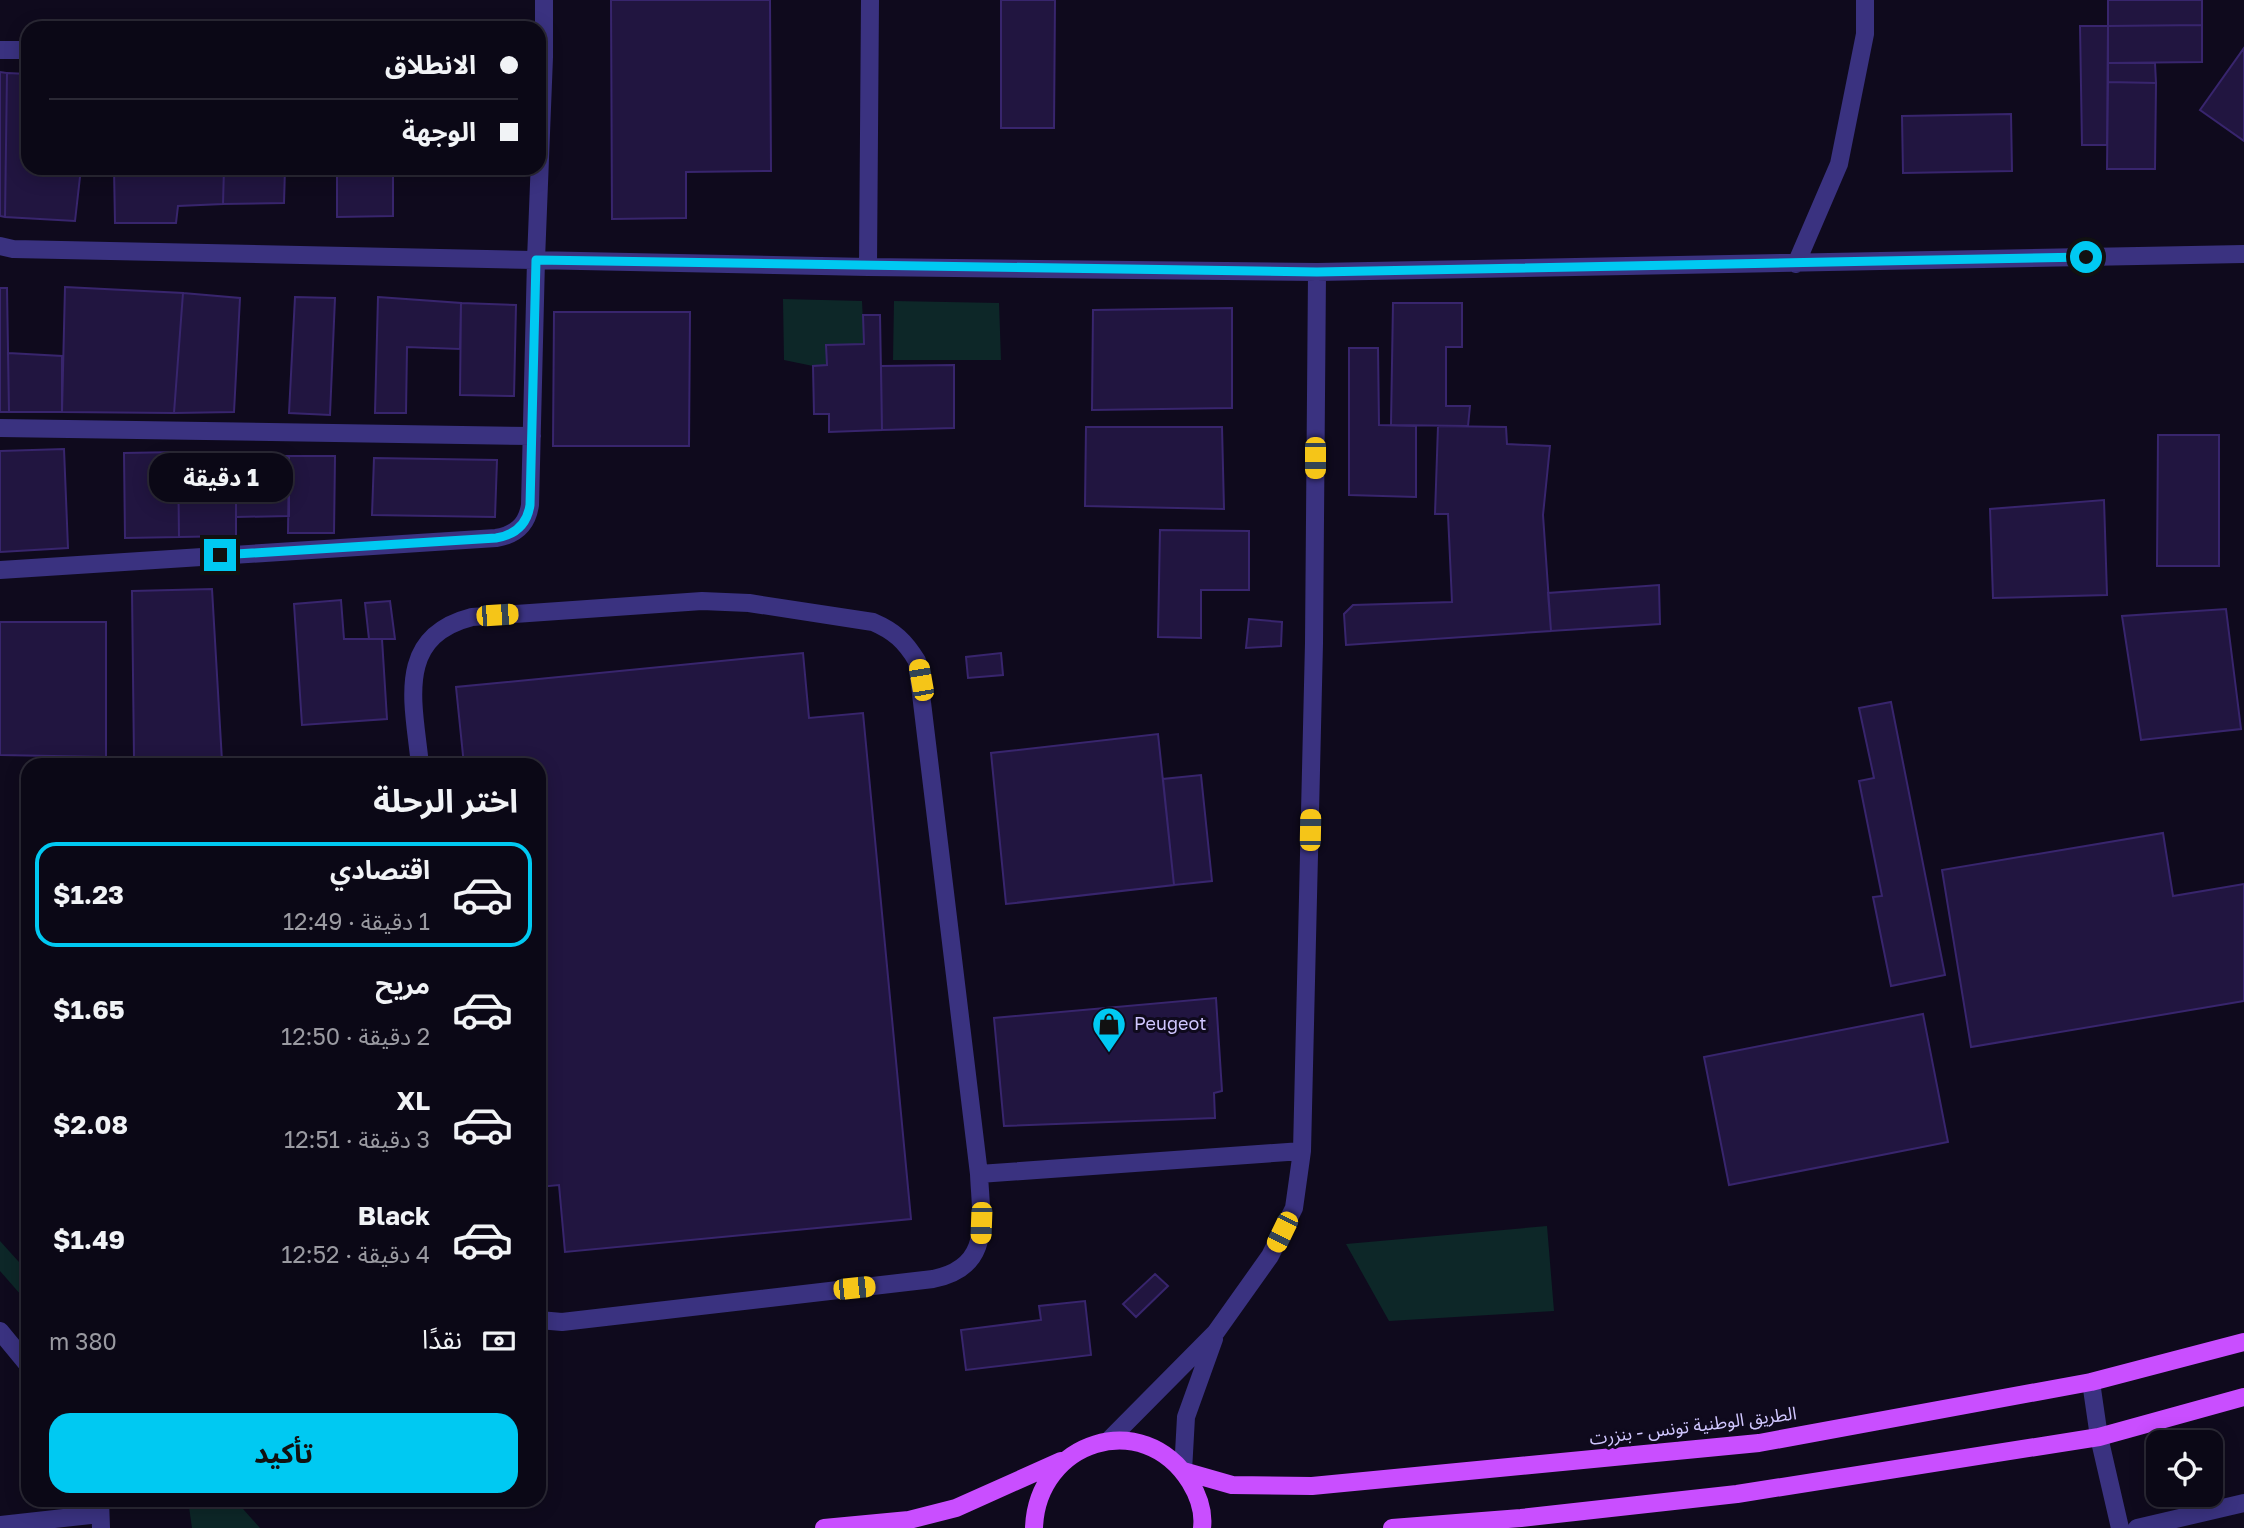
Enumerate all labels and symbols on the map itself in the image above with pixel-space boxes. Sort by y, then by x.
route start [2070,241,2102,273]
car [1305,437,1326,479]
callout: 1 دقيقة [148,454,292,503]
route end [204,539,236,571]
car [476,603,519,627]
car [908,657,935,703]
car [1300,809,1321,851]
shop icon: Peugeot [1090,1005,1128,1054]
place label: Peugeot [1134,1012,1206,1034]
car [970,1202,993,1244]
car [1264,1209,1301,1255]
car [833,1275,876,1301]
street label: الطريق الوطنية تونس - بنزرت [1588,1401,1798,1450]

